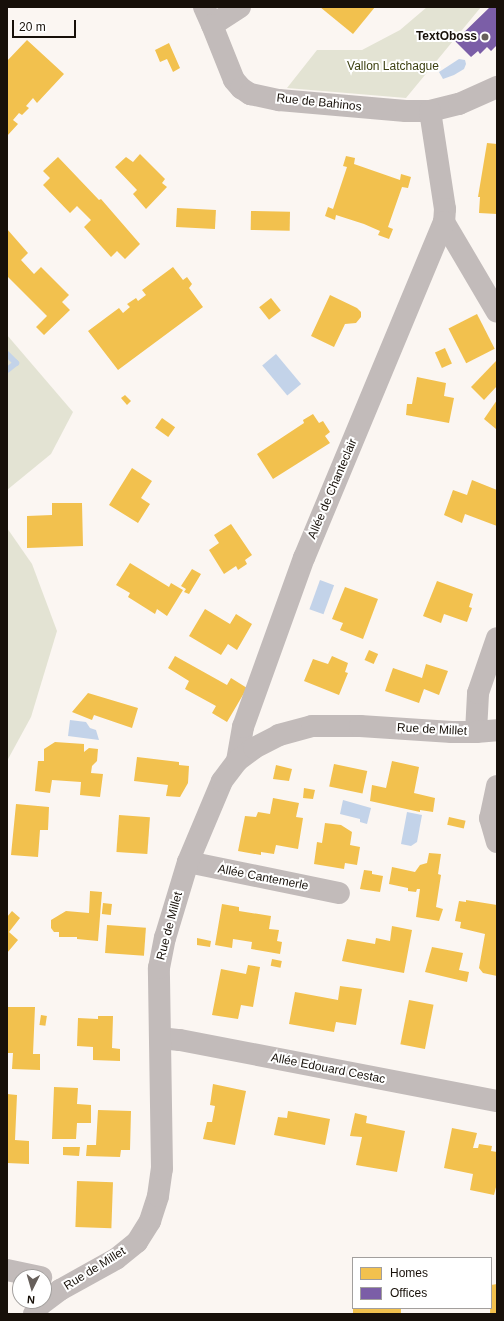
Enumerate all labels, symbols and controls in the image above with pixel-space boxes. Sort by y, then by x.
scale bar [14,12,78,38]
text: 20 m [19,20,46,34]
place label: TextOboss [416,30,477,44]
marker: TextOboss [480,32,490,42]
park label: Vallon Latchague [347,60,439,74]
street label: Rue de Bahinos [276,91,362,115]
street label: Allée de Chanteclair [305,437,361,541]
street label: Rue de Millet [397,721,467,739]
street label: Allée Cantemerle [216,862,310,894]
street label: Rue de Millet [154,890,186,962]
street label: Allée Edouard Cestac [270,1051,386,1087]
street label: Rue de Millet [61,1244,129,1294]
legend [352,1257,492,1309]
text: Homes [390,1266,428,1280]
north arrow [12,1269,52,1309]
text: Offices [390,1286,427,1300]
text: N [27,1294,36,1306]

